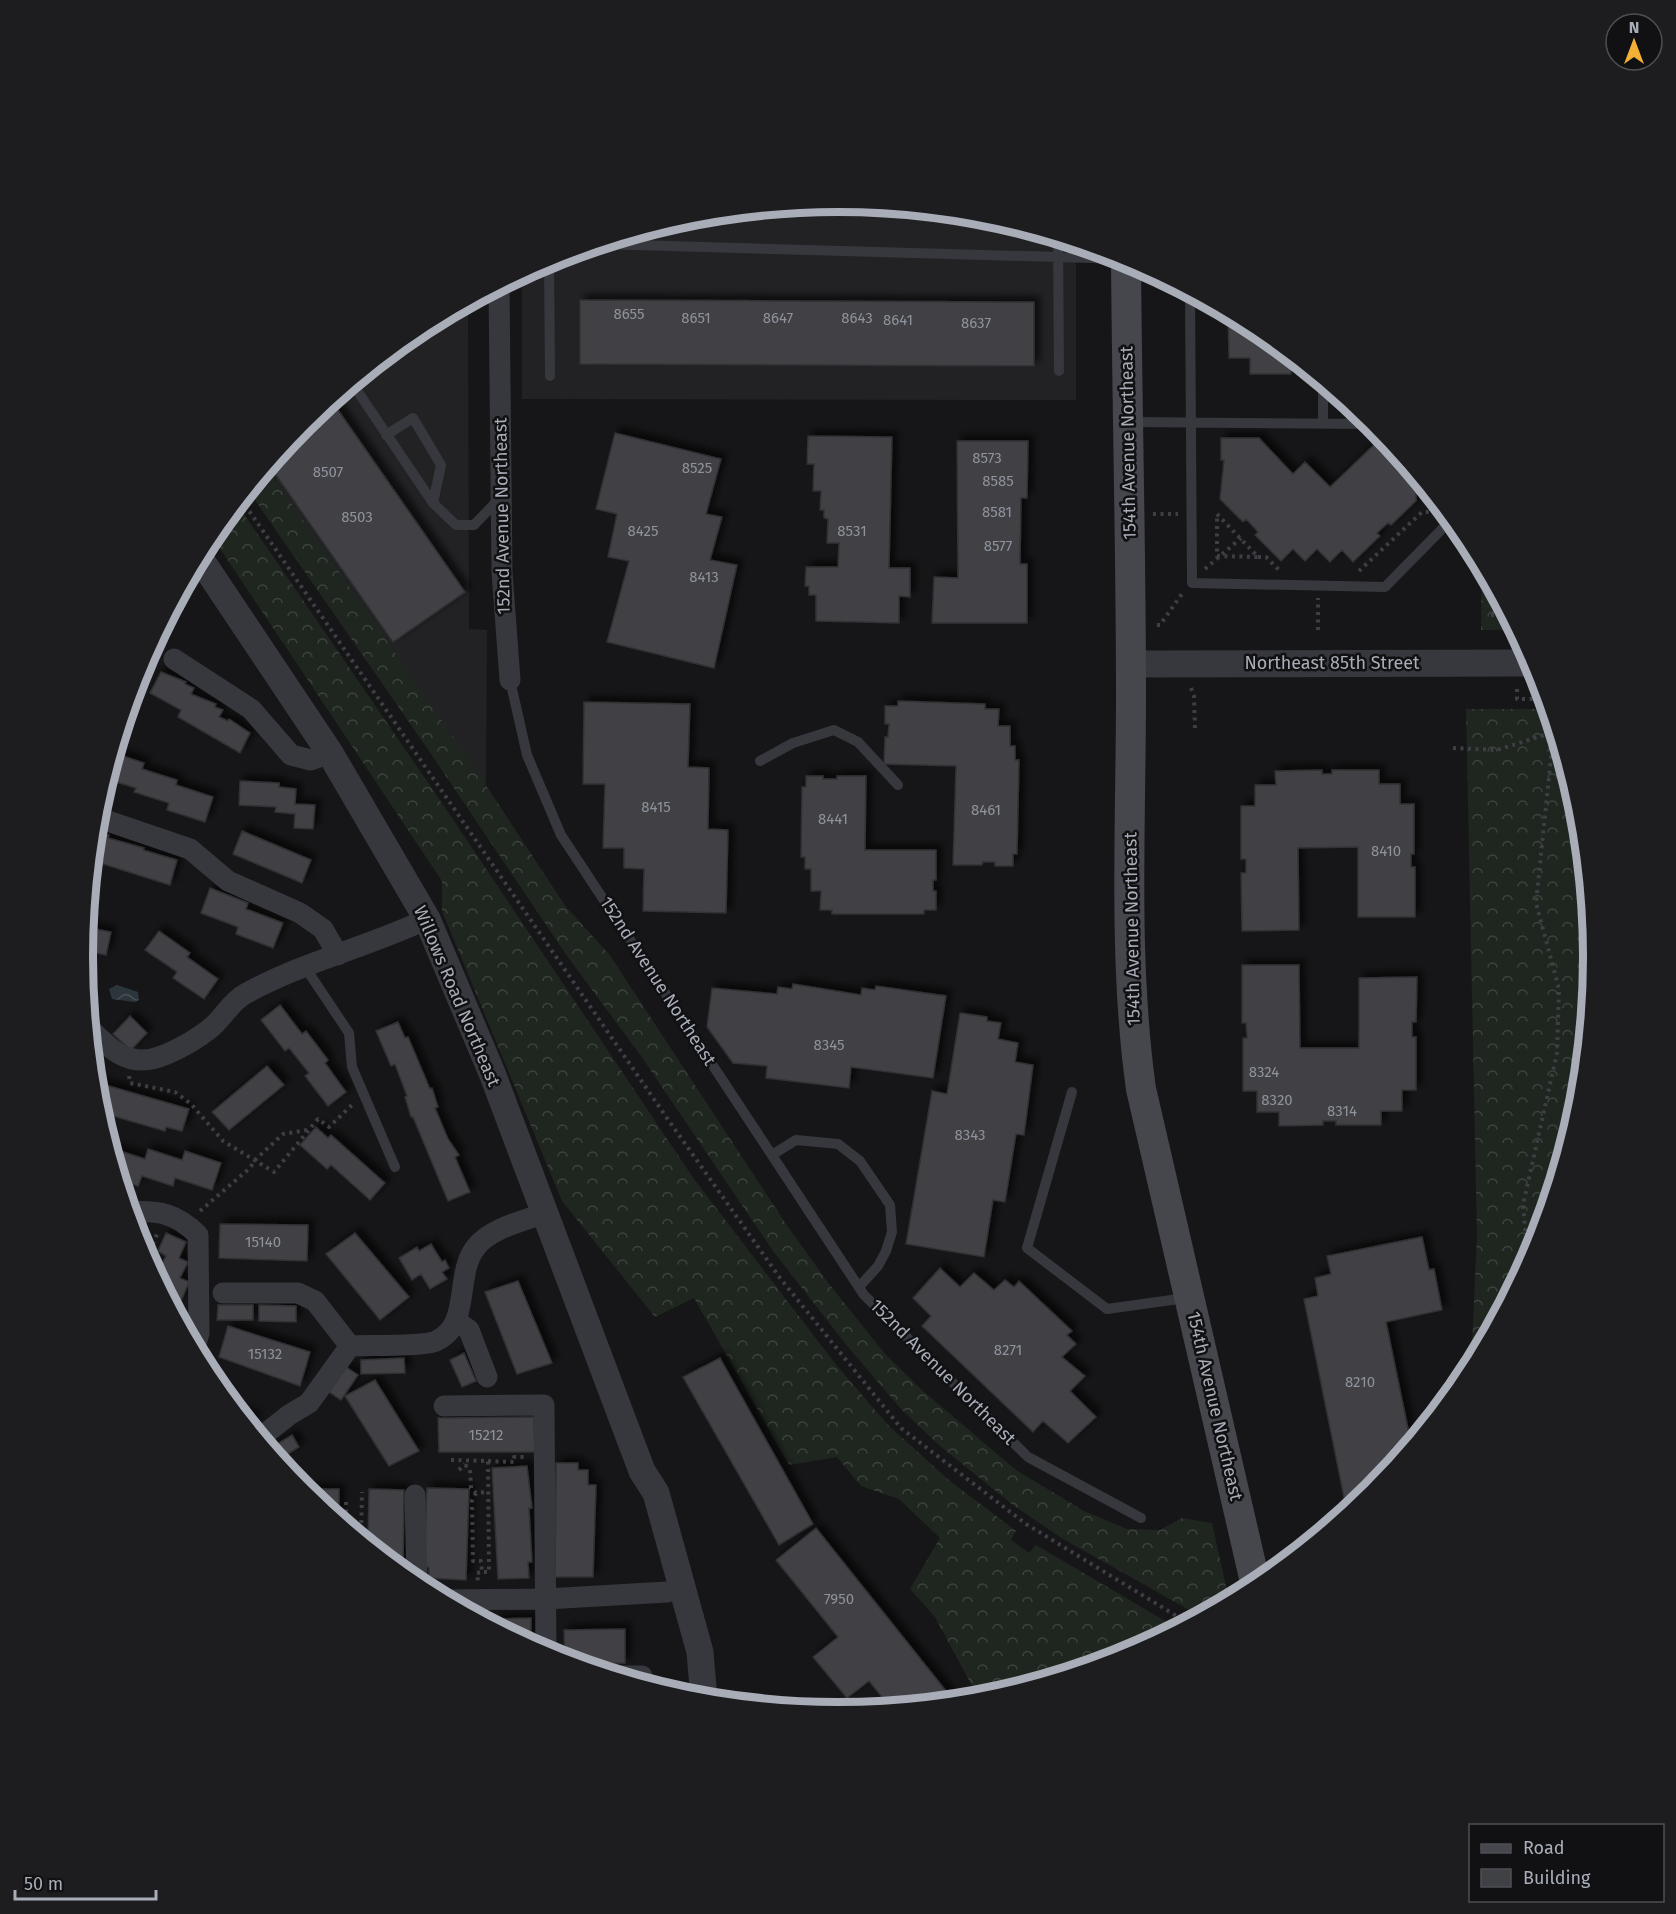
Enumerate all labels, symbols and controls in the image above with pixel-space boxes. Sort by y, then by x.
north arrow [1604,12,1664,72]
text: N [1629,18,1639,37]
house number: 8655 [613,305,645,323]
house number: 8651 [681,309,711,327]
house number: 8647 [763,309,794,327]
house number: 8643 [841,309,873,327]
house number: 8641 [883,311,913,329]
house number: 8637 [961,314,991,332]
street label: 154th Avenue Northeast [1115,345,1141,540]
street label: 152nd Avenue Northeast [489,417,515,615]
house number: 8573 [972,449,1002,467]
house number: 8525 [682,459,712,477]
house number: 8507 [313,463,344,481]
house number: 8585 [982,472,1014,490]
house number: 8581 [982,503,1012,521]
house number: 8503 [341,508,373,526]
house number: 8425 [628,522,658,540]
house number: 8531 [837,522,867,540]
house number: 8577 [984,537,1013,555]
house number: 8413 [689,568,719,586]
street label: Northeast 85th Street [1244,652,1420,674]
house number: 8415 [641,798,671,816]
house number: 8461 [971,801,1001,819]
house number: 8441 [818,810,848,828]
street label: 154th Avenue Northeast [1119,831,1145,1026]
house number: 8410 [1371,842,1401,860]
street label: 152nd Avenue Northeast [595,892,721,1070]
street label: Willows Road Northeast [409,902,505,1090]
house number: 8345 [813,1036,845,1054]
house number: 8324 [1249,1063,1279,1081]
house number: 8320 [1261,1091,1293,1109]
house number: 8314 [1327,1102,1357,1120]
house number: 8343 [955,1126,985,1144]
house number: 15140 [245,1233,281,1251]
street label: 152nd Avenue Northeast [866,1295,1021,1450]
street label: 154th Avenue Northeast [1182,1309,1248,1503]
house number: 8271 [994,1341,1022,1359]
house number: 15132 [248,1345,282,1363]
house number: 8210 [1345,1373,1375,1391]
house number: 15212 [469,1426,503,1444]
house number: 7950 [824,1590,854,1608]
legend [1469,1824,1664,1902]
text: Road [1523,1837,1565,1859]
scale bar [15,1863,156,1901]
text: Building [1523,1867,1591,1889]
text: 50 m [24,1873,63,1895]

